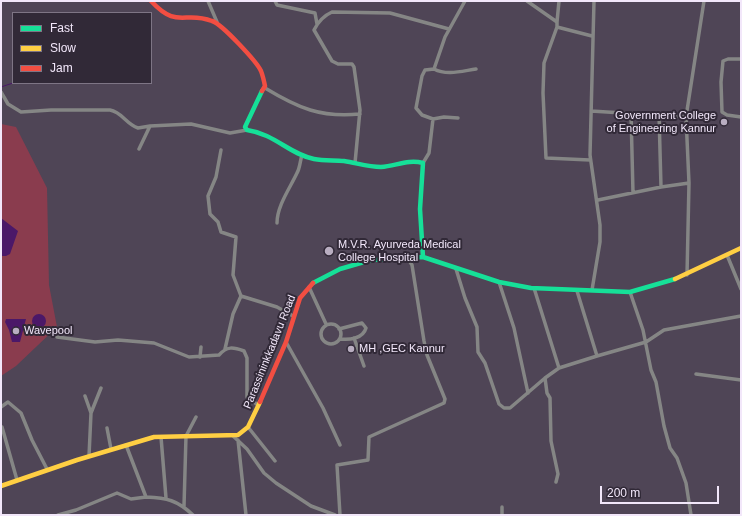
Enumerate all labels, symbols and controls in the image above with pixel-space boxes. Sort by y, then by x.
legend [12,12,152,84]
text: Fast [50,21,73,35]
text: Slow [50,41,76,55]
text: Jam [50,61,73,75]
place label: Government College of Engineering Kannur [607,109,716,135]
marker: Government College of Engineering Kannur [719,117,729,127]
place label: M.V.R. Ayurveda Medical College Hospital [338,238,461,264]
marker: M.V.R. Ayurveda Medical College Hospital [323,245,335,257]
street label: Parassininkkadavu Road [241,293,299,411]
place label: Wavepool [24,324,73,338]
marker: Wavepool [11,326,21,336]
place label: MH ,GEC Kannur [359,342,445,356]
marker: MH ,GEC Kannur [346,344,356,354]
scale bar [602,478,721,504]
text: 200 m [607,486,640,500]

